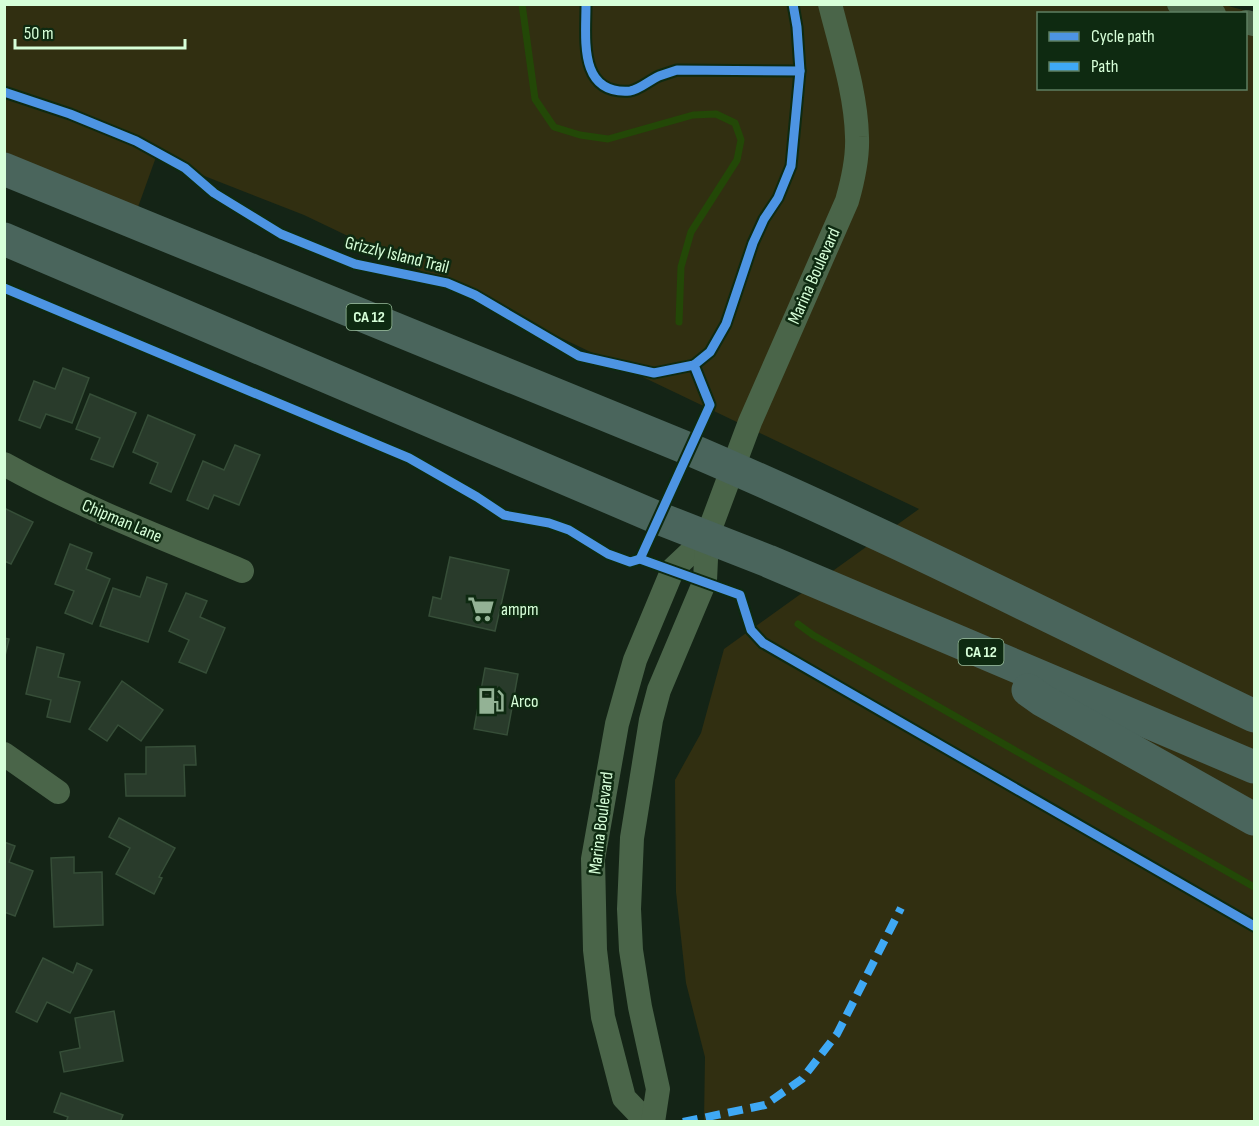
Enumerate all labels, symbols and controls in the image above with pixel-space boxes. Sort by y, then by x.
scale bar [15,12,184,50]
legend [1037,12,1247,90]
text: 50 m [24,23,54,44]
text: Cycle path [1091,26,1155,47]
text: Path [1091,56,1119,77]
street label: Marina Boulevard [783,225,845,327]
street label: Grizzly Island Trail [343,232,451,278]
road number: CA 12 [346,304,392,330]
street label: Chipman Lane [79,495,165,547]
supermarket icon: ampm [466,594,496,624]
place label: ampm [501,599,539,620]
road number: CA 12 [958,639,1004,665]
fuel station icon: Arco [476,686,506,716]
place label: Arco [510,691,539,712]
street label: Marina Boulevard [584,771,618,875]

